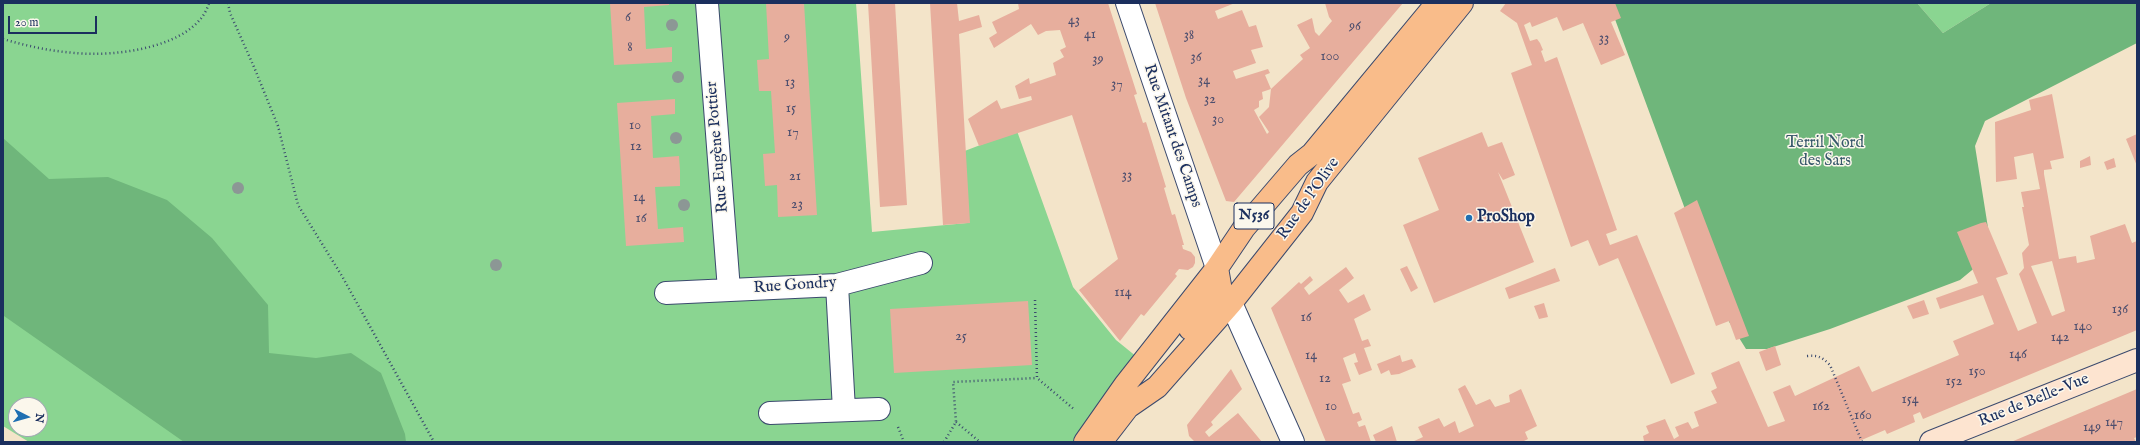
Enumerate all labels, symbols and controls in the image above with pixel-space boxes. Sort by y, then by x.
scale bar [10,8,99,34]
house number: 6 [625,10,631,26]
house number: 43 [1068,13,1080,29]
text: 20 m [15,15,38,30]
house number: 96 [1349,19,1361,35]
house number: 41 [1084,27,1096,43]
house number: 38 [1184,28,1194,44]
house number: 9 [784,30,790,46]
house number: 33 [1599,31,1609,47]
house number: 8 [627,40,633,56]
house number: 100 [1321,49,1339,65]
house number: 36 [1190,50,1202,66]
house number: 39 [1092,52,1104,68]
street label: Rue Mitant des Camps [1138,62,1206,210]
house number: 34 [1198,73,1210,89]
house number: 13 [785,75,795,91]
house number: 37 [1111,77,1123,93]
street label: Rue Eugène Pottier [703,80,733,214]
house number: 32 [1204,92,1216,108]
house number: 15 [786,101,796,117]
house number: 30 [1212,112,1224,128]
house number: 10 [629,118,641,134]
house number: 17 [787,125,799,141]
park label: Terril Nord des Sars [1786,134,1864,172]
house number: 12 [630,139,642,155]
street label: Rue de l'Olive [1274,154,1344,244]
house number: 33 [1122,168,1132,184]
house number: 21 [789,169,801,185]
house number: 14 [633,190,645,206]
house number: 23 [791,197,803,213]
road number: N536 [1234,203,1274,229]
place label: ProShop [1477,208,1535,228]
house number: 16 [635,211,647,227]
marker: ProShop [1464,213,1474,223]
street label: Rue Gondry [753,274,837,298]
house number: 114 [1114,285,1132,301]
house number: 136 [2112,302,2128,318]
house number: 16 [1300,310,1312,326]
house number: 140 [2074,319,2092,335]
house number: 25 [955,329,967,345]
house number: 142 [2051,330,2069,346]
house number: 146 [2009,347,2027,363]
house number: 14 [1305,348,1317,364]
house number: 150 [1968,364,1986,380]
street label: Rue de Belle-Vue [1976,370,2092,432]
house number: 12 [1319,371,1331,387]
house number: 152 [1946,374,1962,390]
house number: 154 [1901,392,1919,408]
north arrow [8,397,48,437]
house number: 10 [1325,399,1337,415]
house number: 162 [1812,399,1830,415]
house number: 160 [1854,408,1872,424]
text: N [31,413,46,424]
house number: 147 [2105,415,2123,431]
house number: 149 [2083,420,2101,436]

